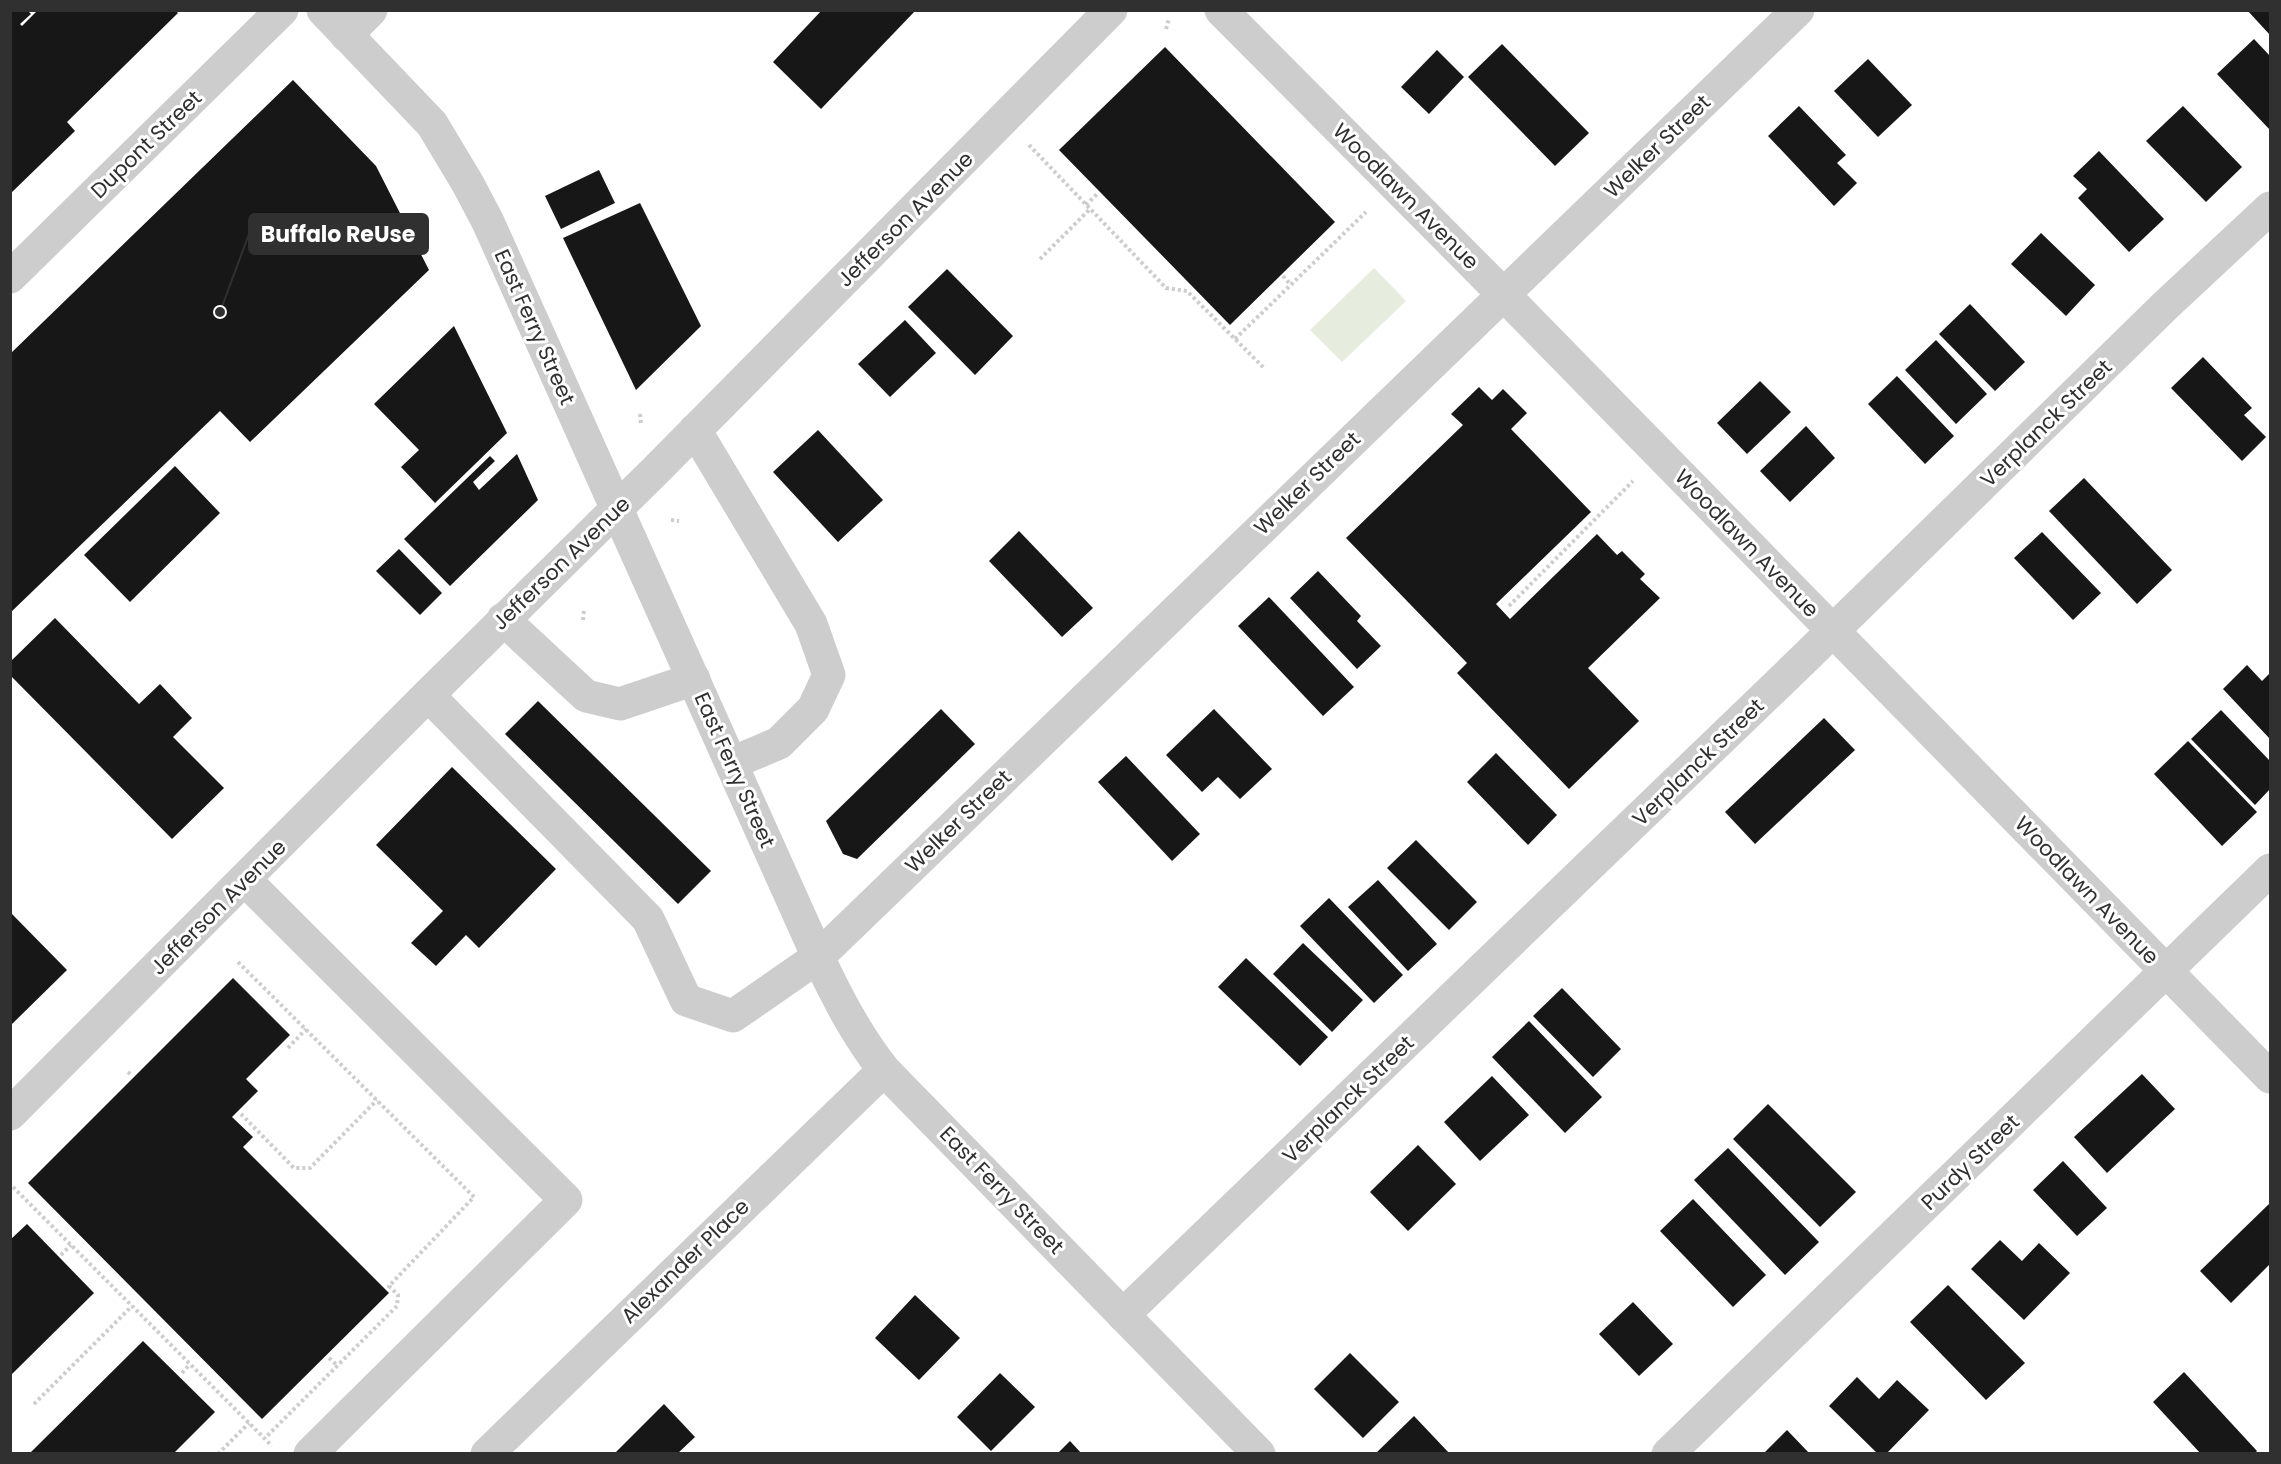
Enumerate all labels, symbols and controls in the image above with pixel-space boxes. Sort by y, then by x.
street label: Dupont Street [84,84,208,204]
street label: Welker Street [1597,88,1717,204]
street label: Woodlawn Avenue [1326,116,1486,276]
street label: Jefferson Avenue [831,145,979,293]
callout: Buffalo ReUse [249,214,428,254]
text: Buffalo ReUse [261,219,415,250]
street label: East Ferry Street [488,245,582,409]
street label: Verplanck Street [1974,353,2118,493]
street label: Welker Street [1247,425,1367,541]
street label: Woodlawn Avenue [1668,462,1826,624]
street label: Jefferson Avenue [486,490,636,636]
street label: East Ferry Street [688,688,782,852]
street label: Verplanck Street [1626,692,1770,832]
street label: Welker Street [898,763,1018,879]
street label: Woodlawn Avenue [2008,809,2166,971]
street label: Jefferson Avenue [144,833,292,981]
street label: Verplanck Street [1276,1029,1420,1169]
street label: Purdy Street [1914,1108,2026,1216]
street label: East Ferry Street [933,1120,1071,1260]
street label: Alexander Place [615,1192,755,1330]

